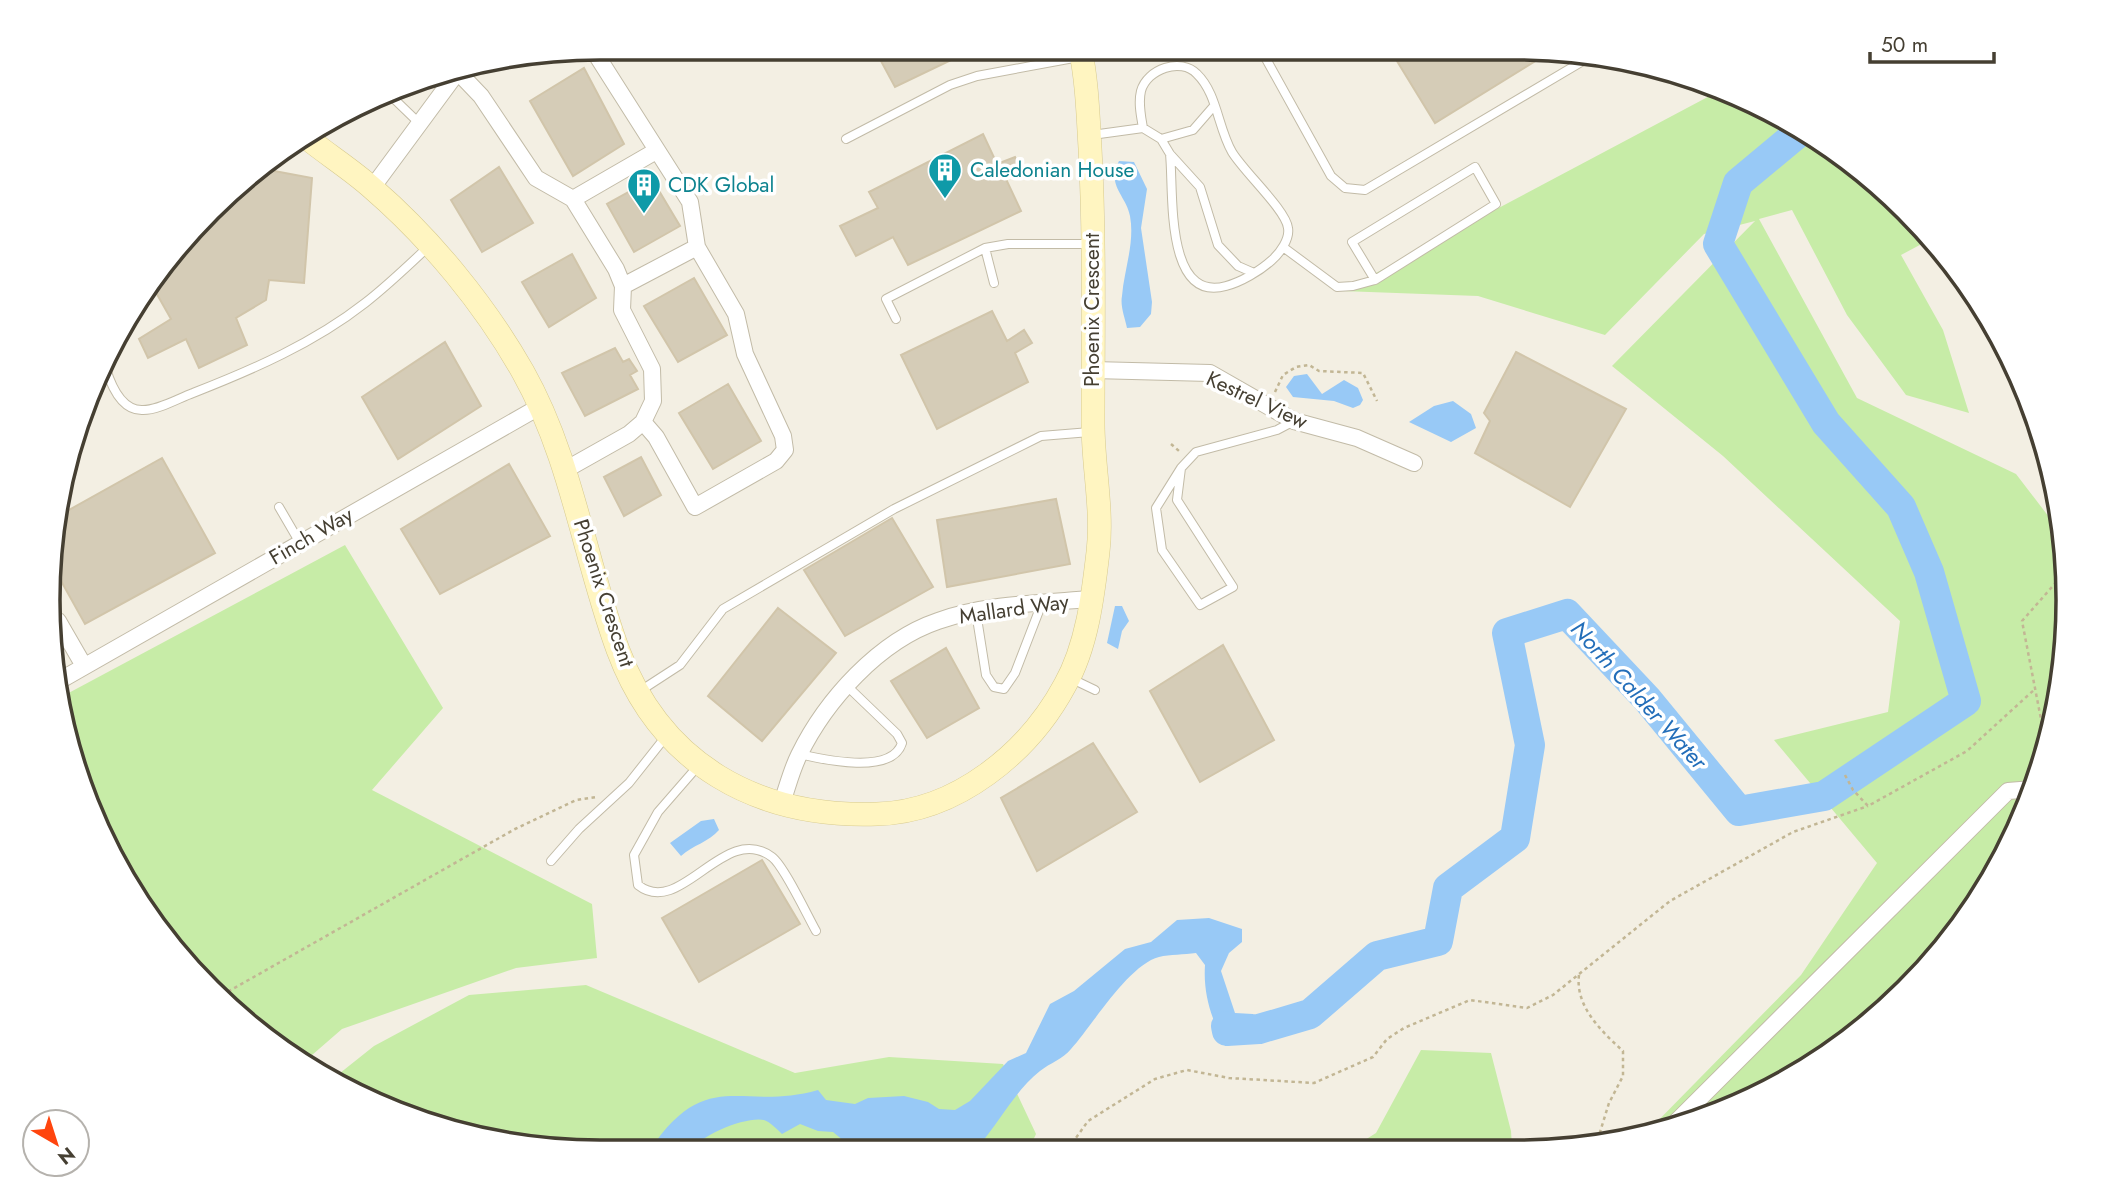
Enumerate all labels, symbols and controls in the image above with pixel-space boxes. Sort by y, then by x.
scale bar [1870,21,1994,65]
text: 50 m [1881,30,1928,60]
building icon: Caledonian House [926,151,964,200]
place label: Caledonian House [970,155,1134,185]
building icon: CDK Global [625,166,663,215]
place label: CDK Global [668,170,774,200]
street label: Phoenix Crescent [1077,233,1107,387]
street label: Kestrel View [1201,363,1313,437]
street label: Finch Way [264,500,359,572]
street label: Phoenix Crescent [566,515,642,671]
street label: Mallard Way [957,586,1071,632]
water label: North Calder Water [1563,613,1716,778]
north arrow [21,1108,91,1178]
text: N [52,1141,81,1171]

